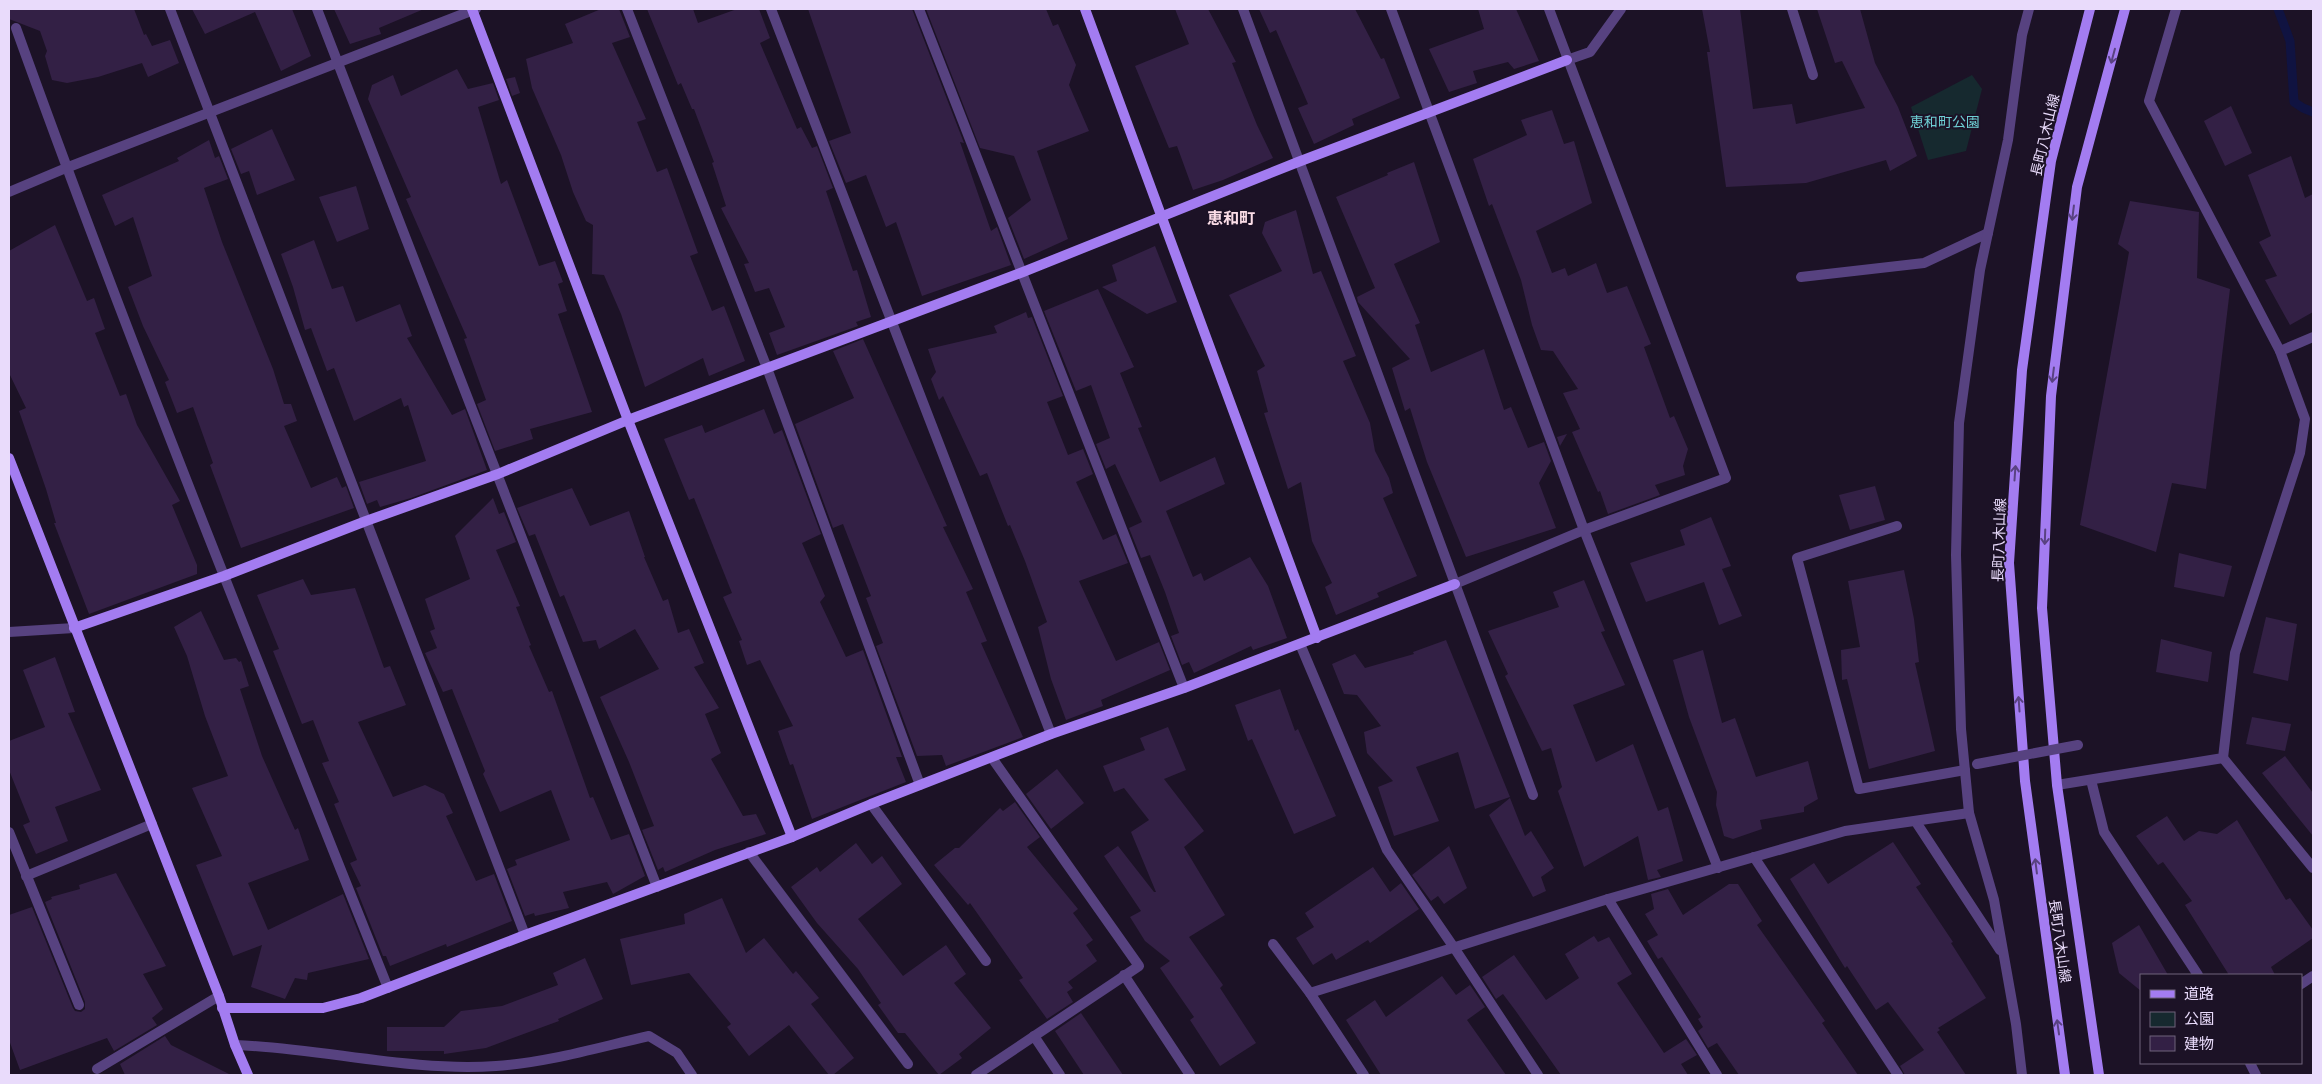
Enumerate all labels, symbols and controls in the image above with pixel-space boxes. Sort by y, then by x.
one-way arrow [2107,47,2117,63]
street label: 長町八木山線 [2027,92,2063,178]
park label: 恵和町公園 [1910,113,1980,131]
one-way arrow [2068,205,2078,221]
district label: 恵和町 [1207,207,1255,229]
one-way arrow [2048,366,2058,382]
one-way arrow [2010,465,2020,481]
street label: 長町八木山線 [1989,498,2009,582]
one-way arrow [2040,528,2049,544]
one-way arrow [2015,697,2024,713]
one-way arrow [2031,858,2041,874]
street label: 長町八木山線 [2045,898,2075,984]
legend [2140,974,2302,1064]
text: 道路 [2184,983,2214,1004]
text: 公園 [2184,1008,2214,1029]
one-way arrow [2053,1019,2063,1035]
text: 建物 [2184,1033,2214,1054]

